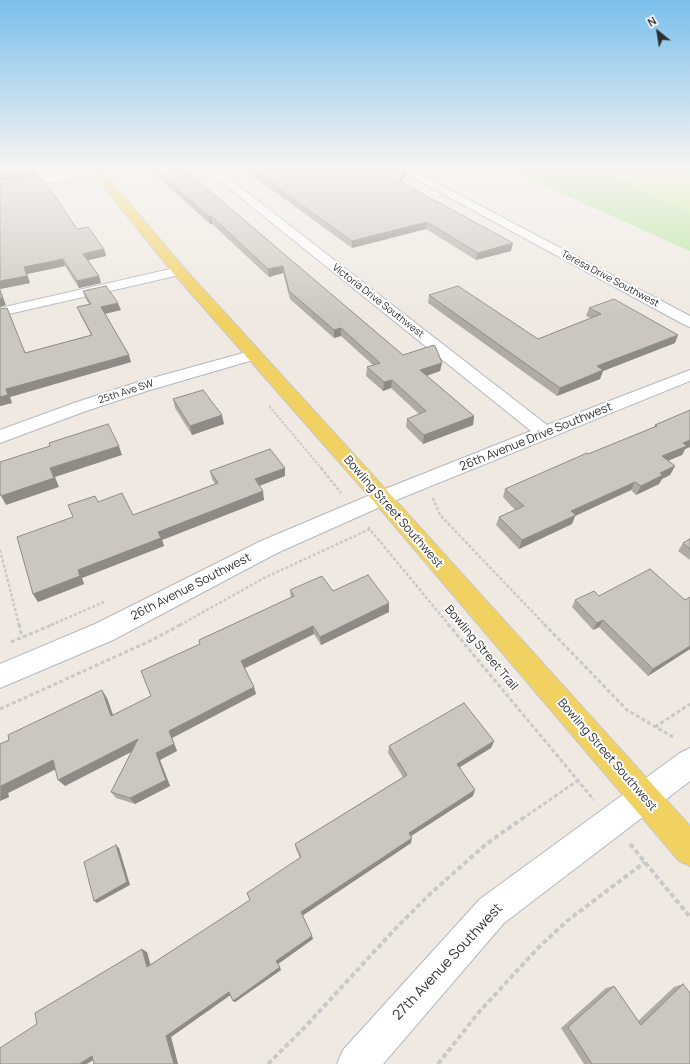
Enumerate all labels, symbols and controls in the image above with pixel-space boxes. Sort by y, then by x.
north arrow [638,12,678,52]
text: N [645,13,659,30]
street label: Teresa Drive Southwest [559,248,661,310]
street label: Victoria Drive Southwest [330,262,426,340]
street label: 25th Ave SW [97,377,155,407]
street label: 26th Avenue Drive Southwest [458,400,614,474]
street label: Bowling Street Southwest [340,453,446,571]
street label: 26th Avenue Southwest [129,550,253,624]
street label: Bowling Street Trail [441,603,521,693]
street label: Bowling Street Southwest [554,696,660,814]
street label: 27th Avenue Southwest [390,900,506,1024]

